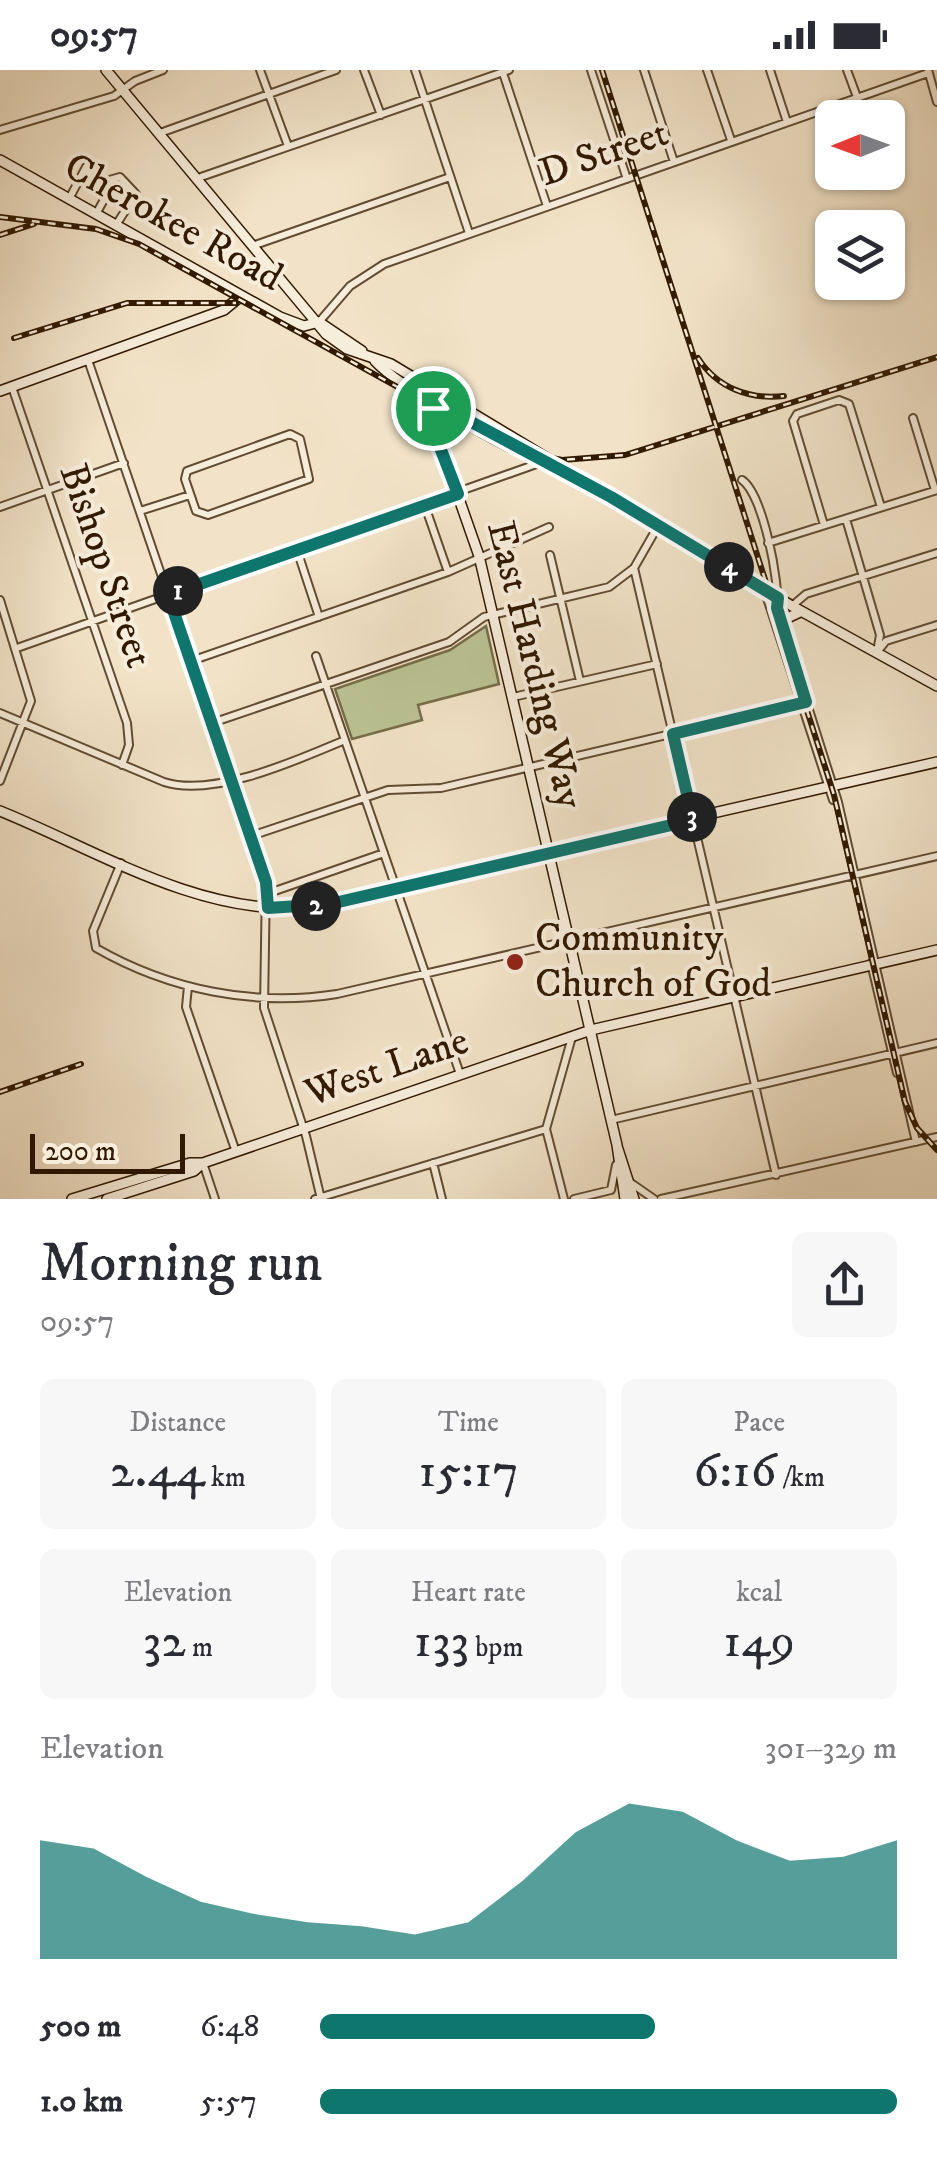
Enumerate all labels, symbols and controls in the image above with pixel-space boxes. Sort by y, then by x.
text: 09:57 [50,11,138,59]
north arrow [815,100,905,190]
map controls [815,100,905,300]
street label: D Street [533,109,675,199]
street label: Cherokee Road [55,142,291,304]
button: layers [815,210,905,300]
pin [391,366,476,451]
icon: arrive [406,381,461,436]
street label: Bishop Street [47,457,163,675]
street label: East Harding Way [474,516,594,815]
pin: 4 [704,542,754,592]
text: 4 [721,549,737,584]
pin: 1 [153,566,203,616]
text: 1 [173,573,183,608]
pin: 3 [667,792,717,842]
text: 3 [687,799,697,834]
pin: 2 [291,881,341,931]
text: 2 [309,888,323,923]
place label: Community Church of God [535,914,771,1010]
marker: Community Church of God [504,951,526,973]
street label: West Lane [298,1017,475,1120]
scale bar [30,1129,185,1174]
text: 200 m [45,1134,116,1169]
text: Morning run [40,1230,322,1299]
button: share [792,1232,897,1337]
text: 09:57 [40,1302,114,1342]
text: Distance [130,1405,226,1440]
text: Time [438,1405,499,1440]
text: Pace [733,1405,785,1440]
text: 2.44 [110,1440,205,1503]
text: 15:17 [418,1440,519,1503]
text: 6:16 [693,1440,777,1503]
text: km [205,1460,246,1495]
text: /km [777,1460,825,1495]
text: Elevation [124,1575,232,1610]
text: Heart rate [411,1575,526,1610]
text: kcal [736,1575,782,1610]
text: 32 [143,1610,186,1673]
text: 133 [414,1610,469,1673]
text: 149 [723,1610,795,1673]
text: m [186,1630,213,1665]
text: bpm [469,1630,523,1665]
text: Elevation [40,1729,164,1769]
text: 301–329 m [765,1729,897,1769]
text: 500 m [40,2007,121,2047]
text: 6:48 [200,2007,259,2047]
text: 1.0 km [40,2082,123,2122]
text: 5:57 [200,2082,257,2122]

